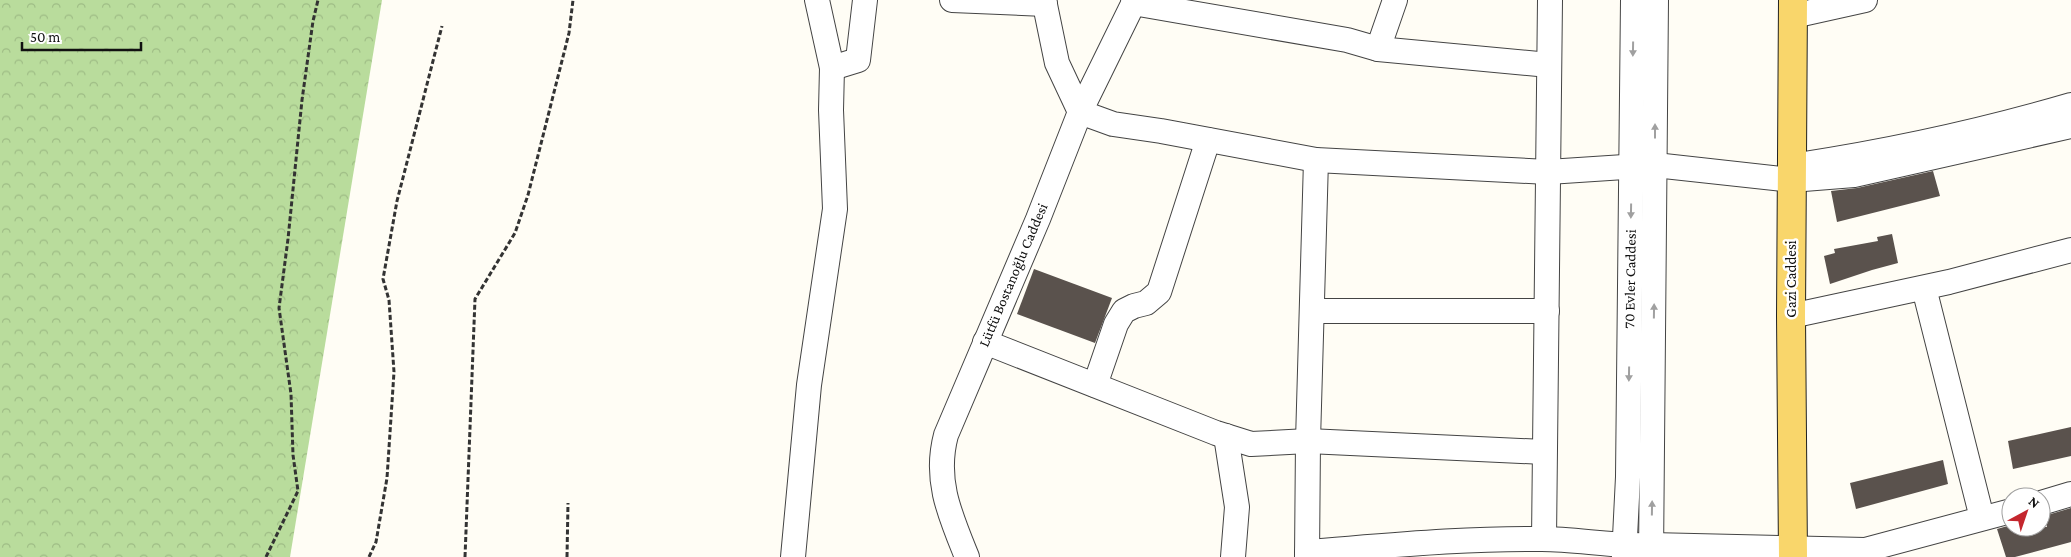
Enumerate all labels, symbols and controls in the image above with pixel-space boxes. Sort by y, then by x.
scale bar [22,20,141,52]
text: 50 m [30,29,60,45]
one-way arrow [1629,41,1637,57]
one-way arrow [1651,123,1659,139]
street label: Lütfü Bostanoğlu Caddesi [976,201,1051,350]
one-way arrow [1627,203,1635,219]
street label: 70 Evler Caddesi [1621,229,1639,329]
street label: Gazi Caddesi [1783,240,1799,318]
one-way arrow [1650,303,1658,319]
one-way arrow [1625,366,1633,382]
north arrow [2001,487,2051,537]
text: N [2026,493,2044,512]
one-way arrow [1648,500,1656,516]

